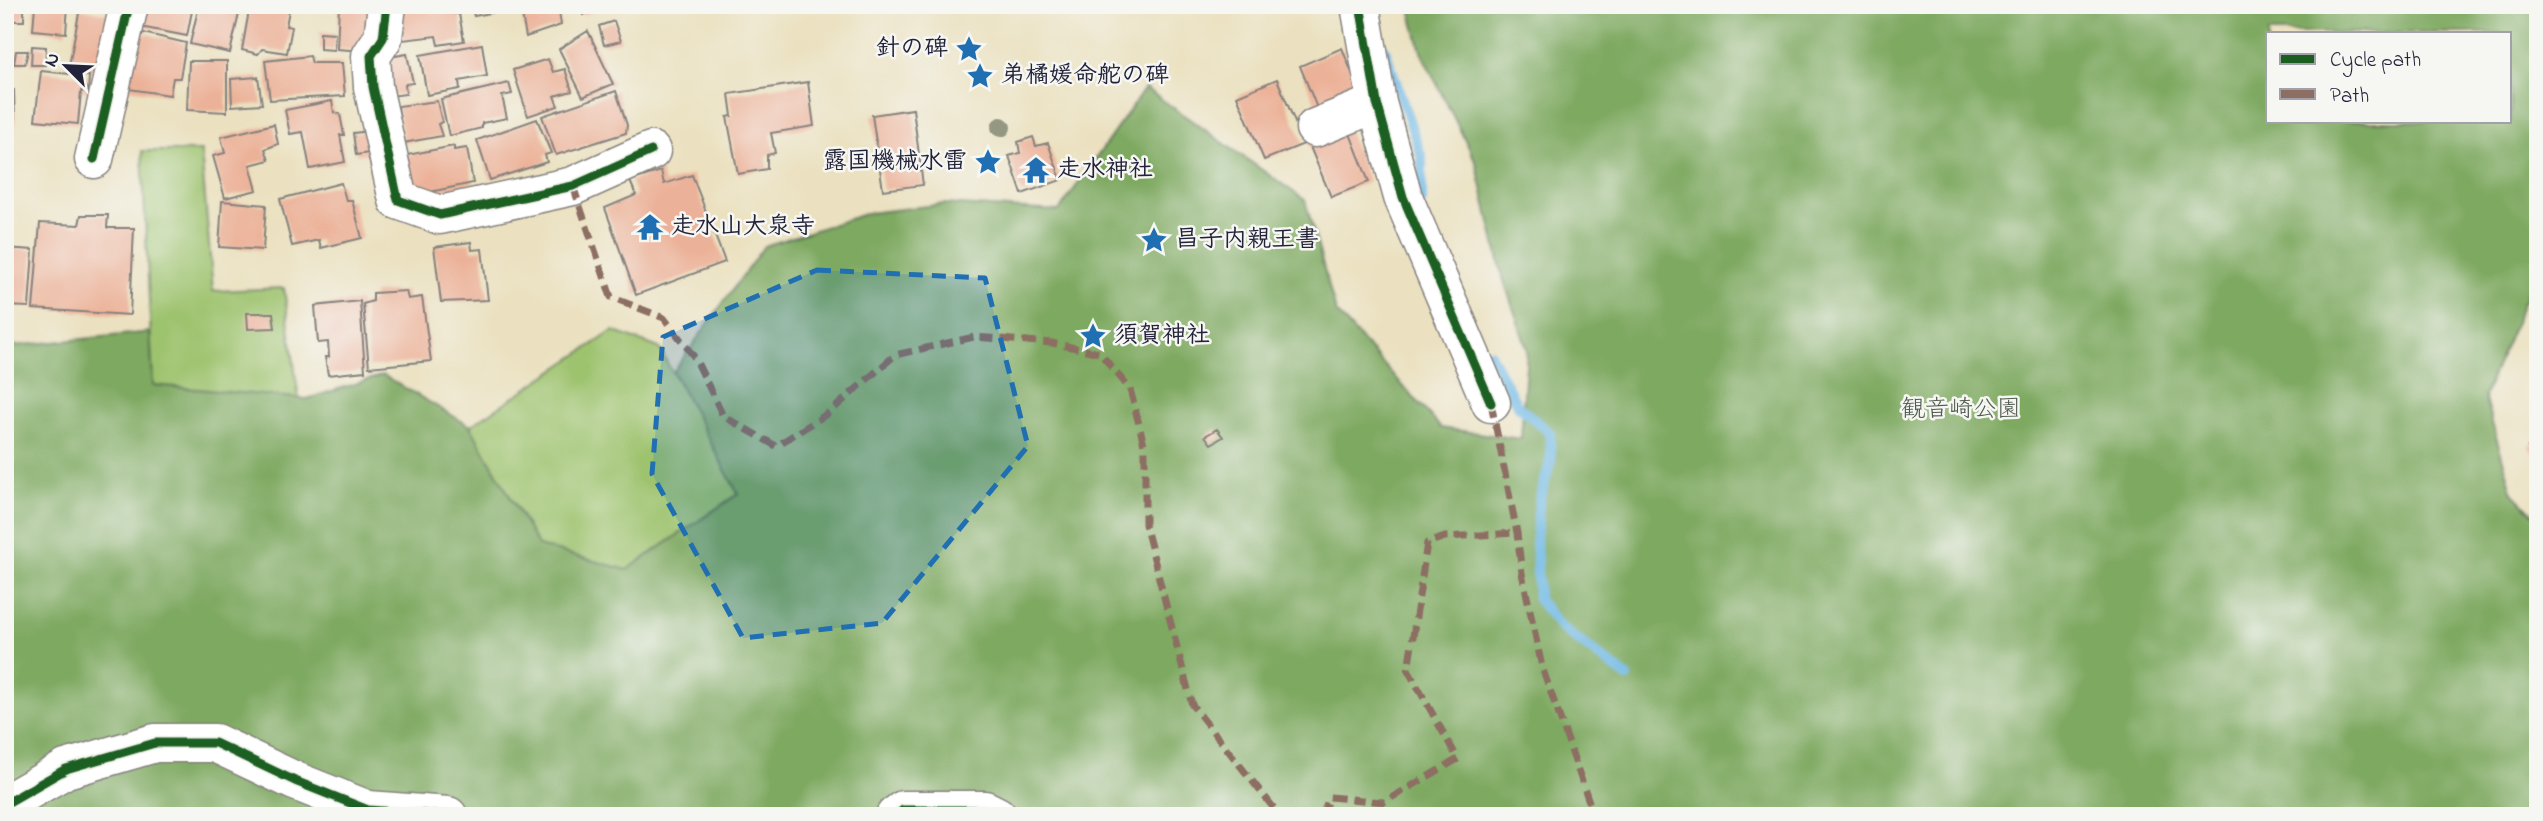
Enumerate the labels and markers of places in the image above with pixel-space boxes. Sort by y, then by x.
place label: 針の碑 [876,32,948,67]
place icon: 針の碑 [954,34,984,64]
place label: 弟橘媛命舵の碑 [1001,59,1169,94]
place icon: 弟橘媛命舵の碑 [965,61,995,91]
place label: 露国機械水雷 [823,145,967,180]
place icon: 露国機械水雷 [973,147,1003,177]
place label: 走水神社 [1057,153,1153,188]
temple icon: 走水神社 [1021,155,1051,185]
place label: 走水山大泉寺 [671,210,815,245]
temple icon: 走水山大泉寺 [635,212,665,242]
place label: 昌子内親王書 [1175,223,1319,258]
place icon: 昌子内親王書 [1139,225,1169,255]
place label: 須賀神社 [1114,319,1210,354]
place icon: 須賀神社 [1078,321,1108,351]

